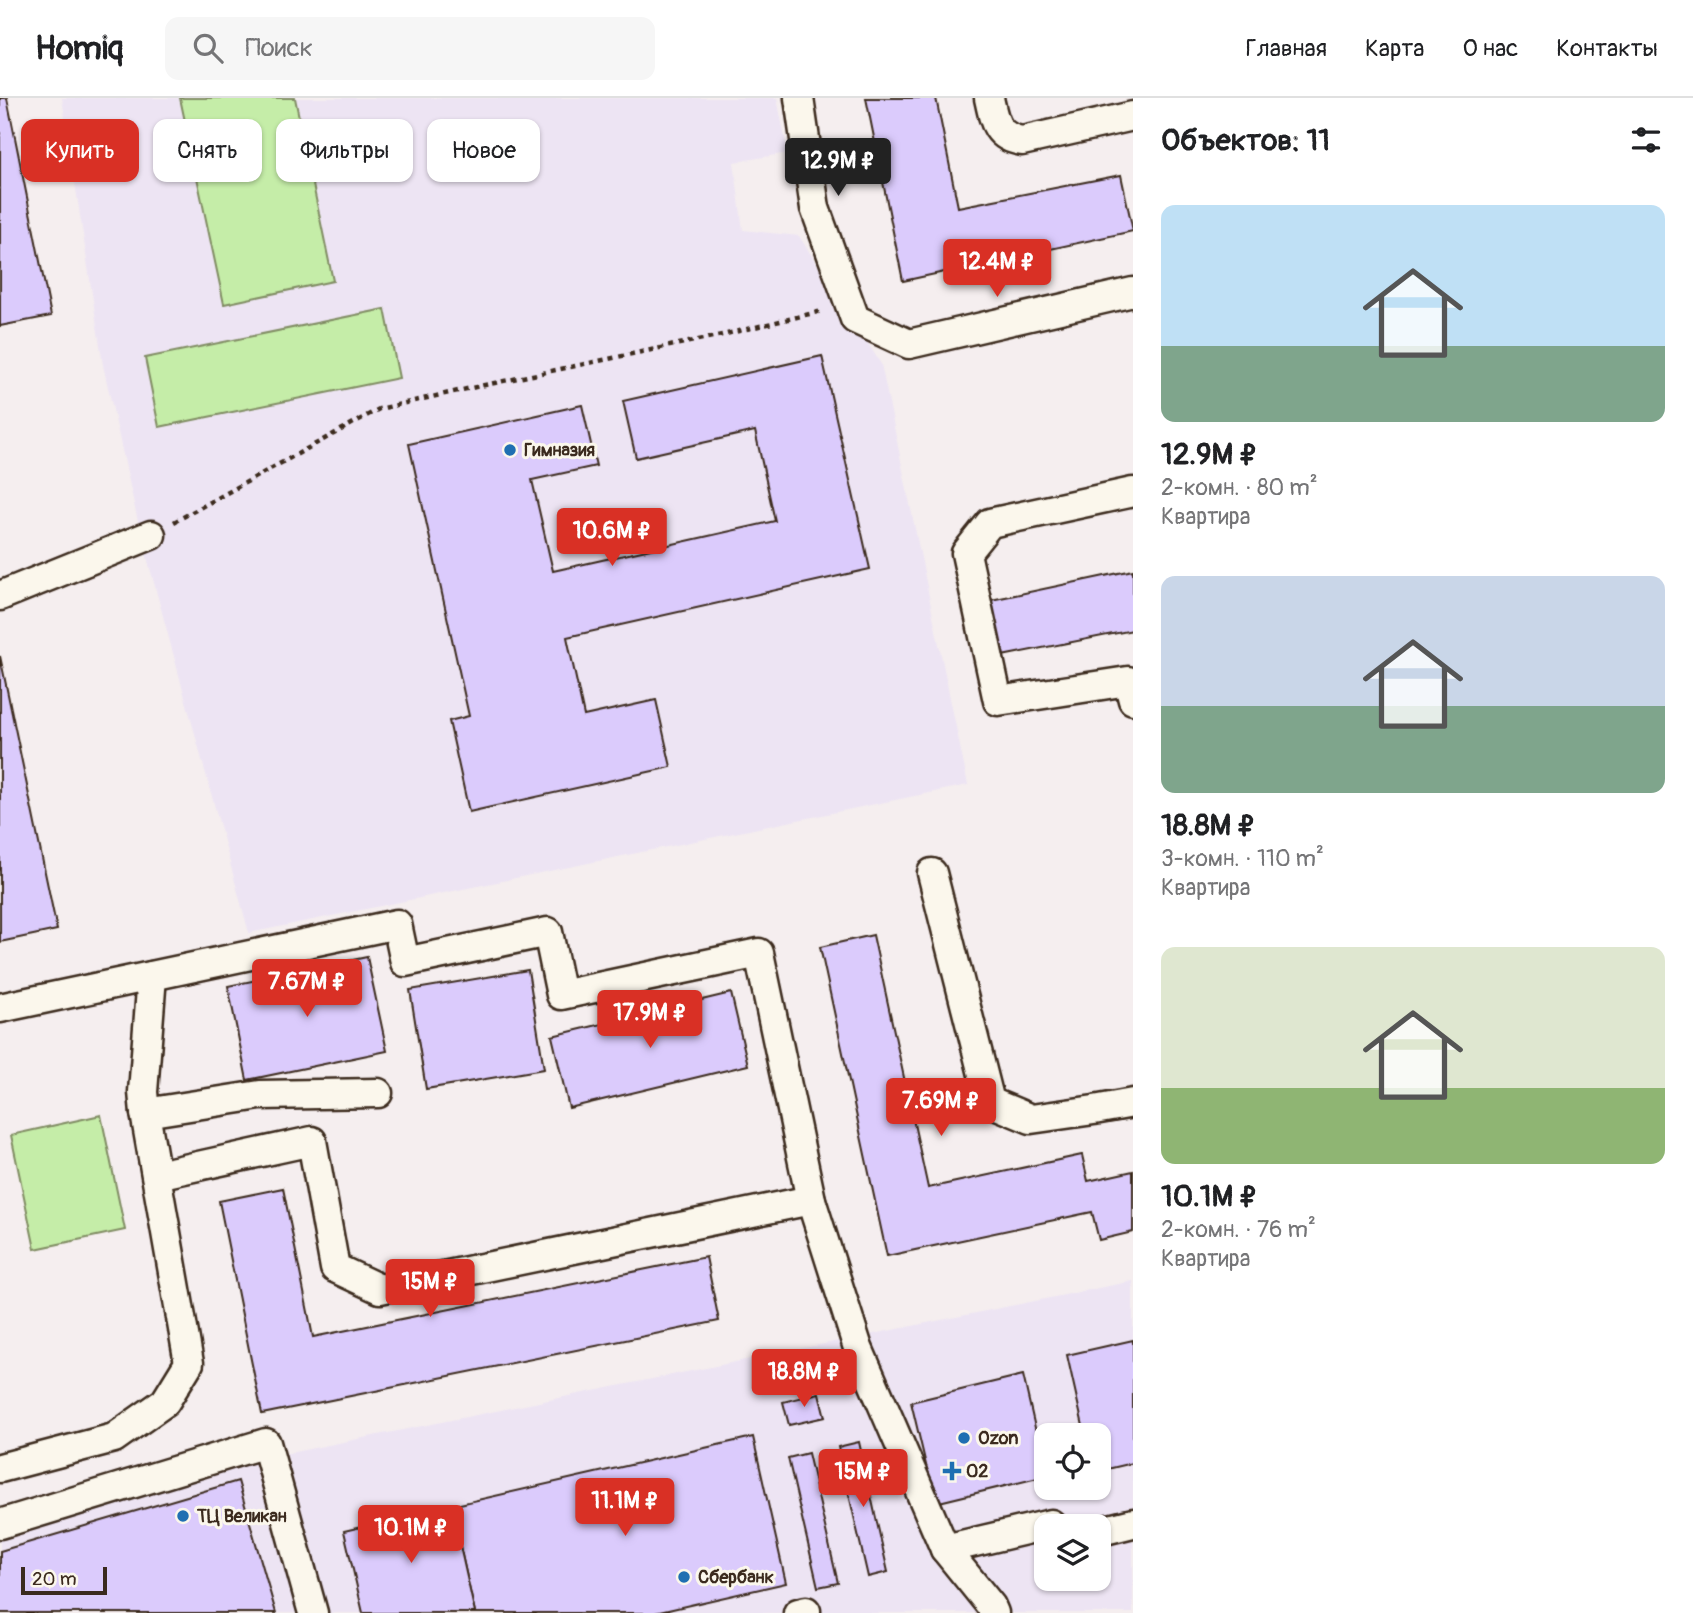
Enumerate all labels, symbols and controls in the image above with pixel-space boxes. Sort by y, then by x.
search box [165,17,655,80]
text: Homiq [35,28,123,69]
icon: search [189,29,227,67]
text: Поиск [245,32,313,64]
text: Главная [1246,34,1327,63]
text: Карта [1365,34,1425,63]
text: О нас [1463,34,1518,63]
text: Контакты [1556,34,1658,63]
chip: Купить [21,119,139,182]
chip: Снять [153,119,262,182]
chip: Фильтры [276,119,413,182]
chip: Новое [427,119,540,182]
icon: filters [1627,121,1665,159]
text: Объектов: 11 [1161,122,1330,159]
pin: 12.9M ₽ [773,139,903,198]
text: 12.9M ₽ [801,146,875,175]
pin: 12.4M ₽ [932,240,1062,299]
text: 12.4M ₽ [959,247,1035,276]
icon: home [1350,250,1476,376]
text: 12.9M ₽ [1161,436,1258,473]
place label: Гимназия [524,439,595,462]
marker: Гимназия [502,442,518,458]
text: 2-комн. · 80 m² [1161,473,1318,502]
text: Квартира [1161,502,1250,531]
pin: 10.6M ₽ [547,508,677,568]
text: 10.6M ₽ [573,516,651,545]
icon: home [1350,621,1476,747]
text: 18.8M ₽ [1161,807,1256,844]
text: 3-комн. · 110 m² [1161,844,1324,873]
text: Квартира [1161,873,1250,902]
pin: 7.67M ₽ [242,960,372,1019]
text: 7.67M ₽ [268,967,346,996]
pin: 17.9M ₽ [585,990,715,1050]
icon: home [1350,992,1476,1118]
text: 17.9M ₽ [613,998,687,1027]
pin: 7.69M ₽ [876,1079,1006,1138]
text: 7.69M ₽ [902,1086,980,1115]
text: 10.1M ₽ [1161,1178,1258,1215]
text: 2-комн. · 76 m² [1161,1215,1316,1244]
text: Квартира [1161,1244,1250,1273]
pin: 15M ₽ [381,1260,479,1319]
text: 15M ₽ [402,1267,458,1296]
pin: 18.8M ₽ [739,1350,869,1409]
text: 18.8M ₽ [768,1357,840,1386]
map controls [1034,1423,1111,1591]
button: locate [1034,1423,1111,1500]
place label: Ozon [978,1427,1018,1450]
marker: Ozon [956,1430,972,1446]
pin: 15M ₽ [814,1450,912,1509]
text: 15M ₽ [835,1457,891,1486]
place label: 02 [966,1460,988,1483]
marker: 02 [944,1463,960,1479]
pin: 11.1M ₽ [560,1478,690,1538]
text: 11.1M ₽ [591,1486,659,1515]
place label: ТЦ Великан [196,1505,287,1528]
pin: 10.1M ₽ [346,1506,476,1565]
marker: ТЦ Великан [175,1508,191,1524]
text: 10.1M ₽ [374,1513,448,1542]
button: layers [1034,1514,1111,1591]
scale bar [21,1564,107,1596]
place label: Сбербанк [698,1566,774,1589]
text: 20 m [32,1567,77,1591]
marker: Сбербанк [676,1569,692,1585]

